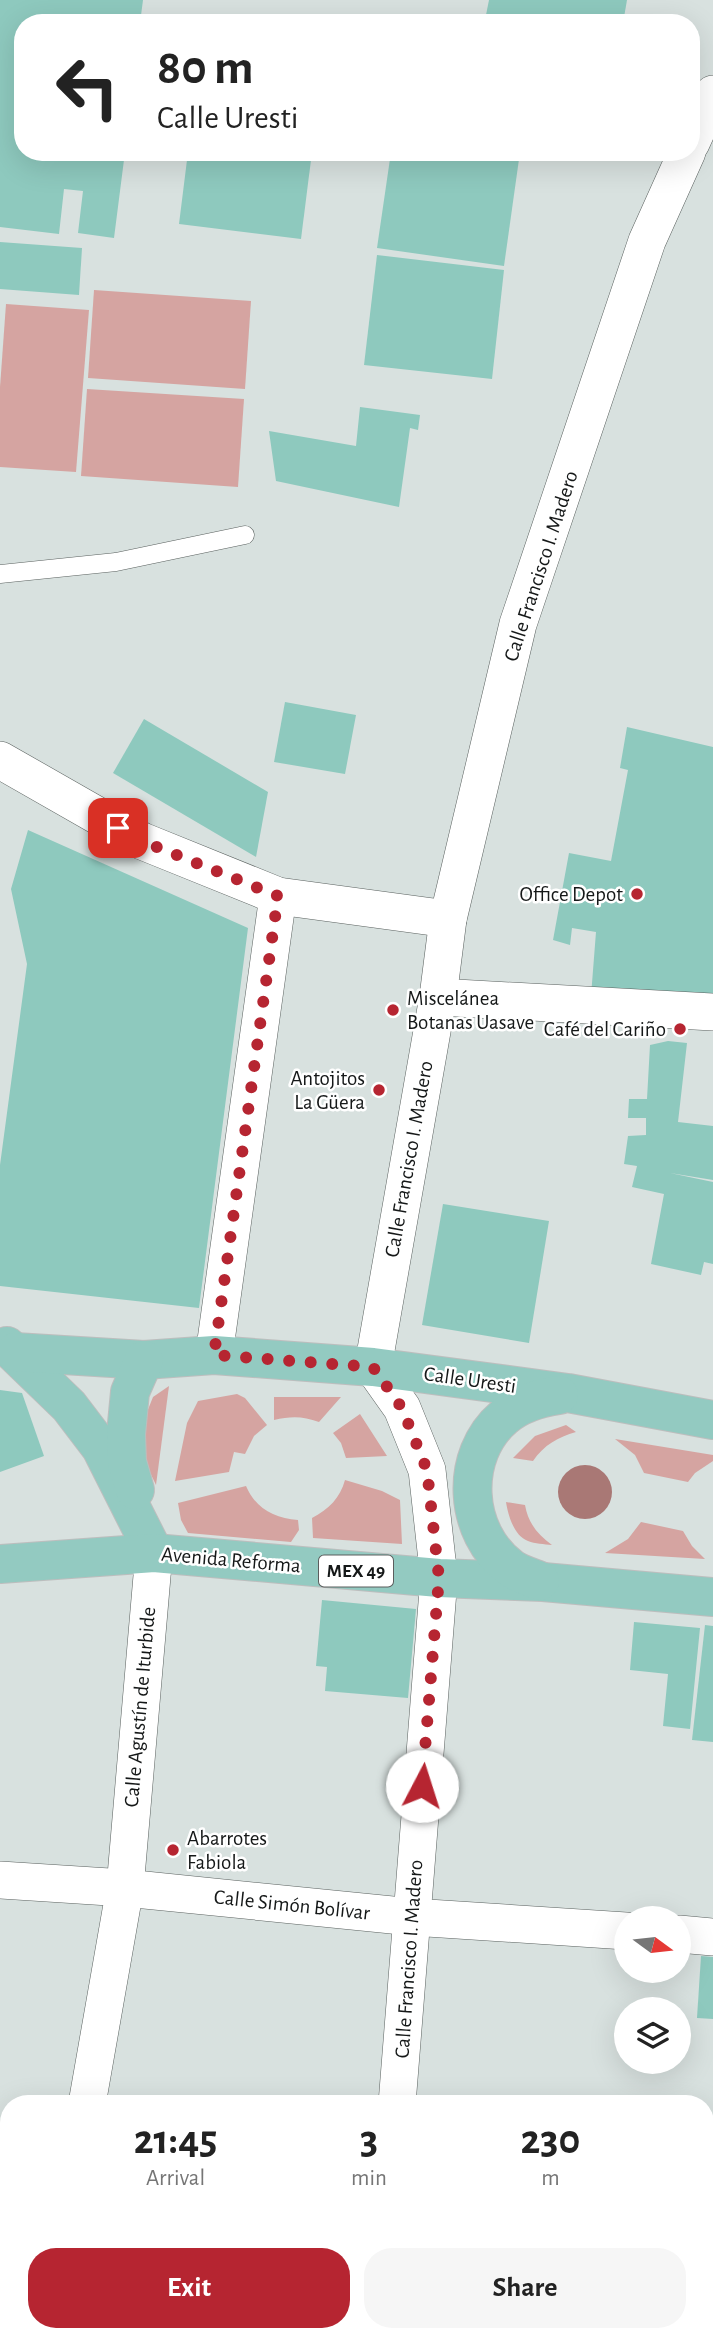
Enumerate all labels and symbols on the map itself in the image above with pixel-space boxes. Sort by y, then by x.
street label: Calle Francisco I. Madero [500,468,582,664]
pin [88,798,148,858]
place label: Office Depot [519,884,623,905]
marker: Office Depot [629,886,645,902]
place label: Miscelánea Botanas Uasave [407,988,534,1033]
marker: Miscelánea Botanas Uasave [385,1002,401,1018]
place label: Café del Cariño [544,1019,666,1040]
marker: Café del Cariño [672,1021,688,1037]
street label: Calle Francisco I. Madero [381,1059,437,1259]
place label: Antojitos La Güera [290,1068,365,1113]
marker: Antojitos La Güera [371,1082,387,1098]
street label: Calle Uresti [423,1363,517,1397]
street label: Avenida Reforma [160,1543,302,1577]
road number: MEX 49 [319,1555,393,1586]
street label: Calle Agustín de Iturbide [121,1606,159,1808]
position arrow [385,1749,459,1823]
place label: Abarrotes Fabiola [187,1828,267,1873]
marker: Abarrotes Fabiola [165,1842,181,1858]
street label: Calle Francisco I. Madero [392,1859,426,2059]
street label: Calle Simón Bolívar [213,1886,371,1924]
north arrow [614,1906,691,1983]

